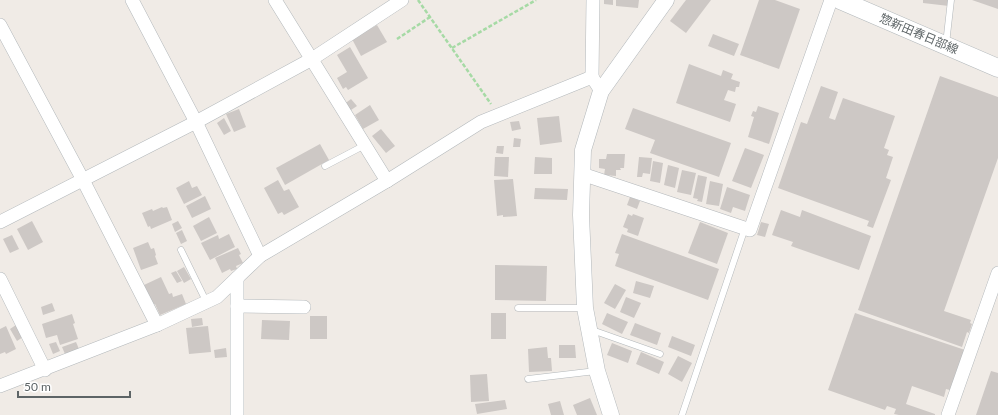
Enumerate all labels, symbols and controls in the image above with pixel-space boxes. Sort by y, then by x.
street label: 惣新田春日部線 [878,10,961,57]
scale bar [18,373,130,399]
text: 50 m [24,379,51,394]

